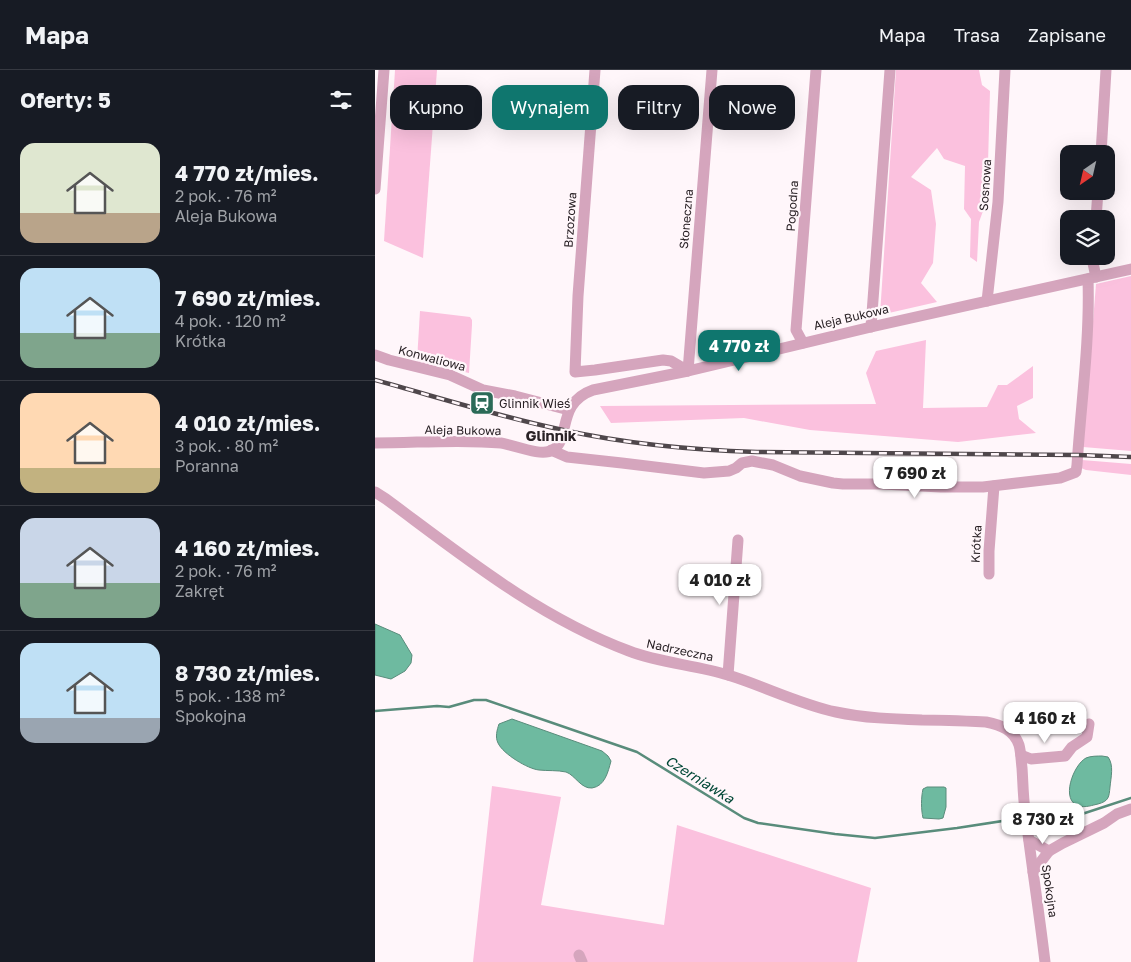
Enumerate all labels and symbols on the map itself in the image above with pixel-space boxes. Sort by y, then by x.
north arrow [1060,145,1115,200]
street label: Sosnowa [976,159,994,211]
street label: Pogodna [783,180,801,232]
street label: Słoneczna [676,188,696,250]
street label: Brzozowa [561,192,579,248]
street label: Aleja Bukowa [812,301,890,333]
pin: 4 770 zł [687,330,791,372]
street label: Konwaliowa [397,342,467,374]
station icon: Glinnik Wieś [469,390,495,416]
place label: Glinnik Wieś [499,396,570,411]
street label: Aleja Bukowa [425,422,501,438]
district label: Glinnik [525,426,577,444]
pin: 7 690 zł [863,456,967,499]
street label: Krótka [968,524,984,564]
pin: 4 010 zł [668,564,772,606]
street label: Nadrzeczna [645,636,715,664]
pin: 4 160 zł [993,702,1097,744]
water label: Czerniawka [663,751,738,807]
pin: 8 730 zł [991,802,1095,845]
street label: Spokojna [1039,864,1061,918]

